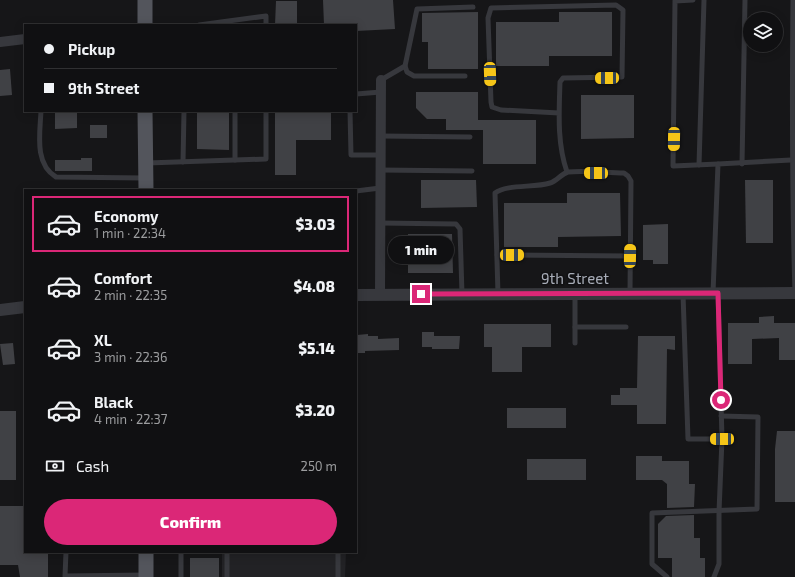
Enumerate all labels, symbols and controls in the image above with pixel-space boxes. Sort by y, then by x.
map controls [743,12,783,52]
button: layers [743,12,783,52]
text: Pickup [68,40,115,58]
car [484,62,496,86]
car [595,72,619,84]
text: 9th Street [68,79,140,97]
car [668,127,680,151]
car [584,167,608,179]
icon: car [46,206,82,242]
text: Economy [94,207,159,225]
text: $3.03 [296,215,335,233]
text: 1 min · 22:34 [94,225,166,241]
callout: 1 min [388,236,454,264]
text: 1 min [405,242,437,258]
car [624,244,636,268]
car [500,249,524,261]
icon: car [46,268,82,304]
text: Comfort [94,269,152,287]
street label: 9th Street [541,269,609,287]
text: $4.08 [293,277,335,295]
route end [412,285,430,303]
text: 2 min · 22:35 [94,287,167,303]
icon: car [46,330,82,366]
text: XL [94,331,112,349]
text: $5.14 [298,339,335,357]
text: 3 min · 22:36 [94,349,168,365]
route start [712,391,730,409]
icon: car [46,392,82,428]
text: Black [94,393,133,411]
text: $3.20 [295,401,335,419]
text: 4 min · 22:37 [94,411,168,427]
car [710,433,734,445]
icon: cash [44,455,66,477]
text: Cash [76,457,109,475]
text: 250 m [301,458,337,474]
button: Confirm [44,499,337,545]

